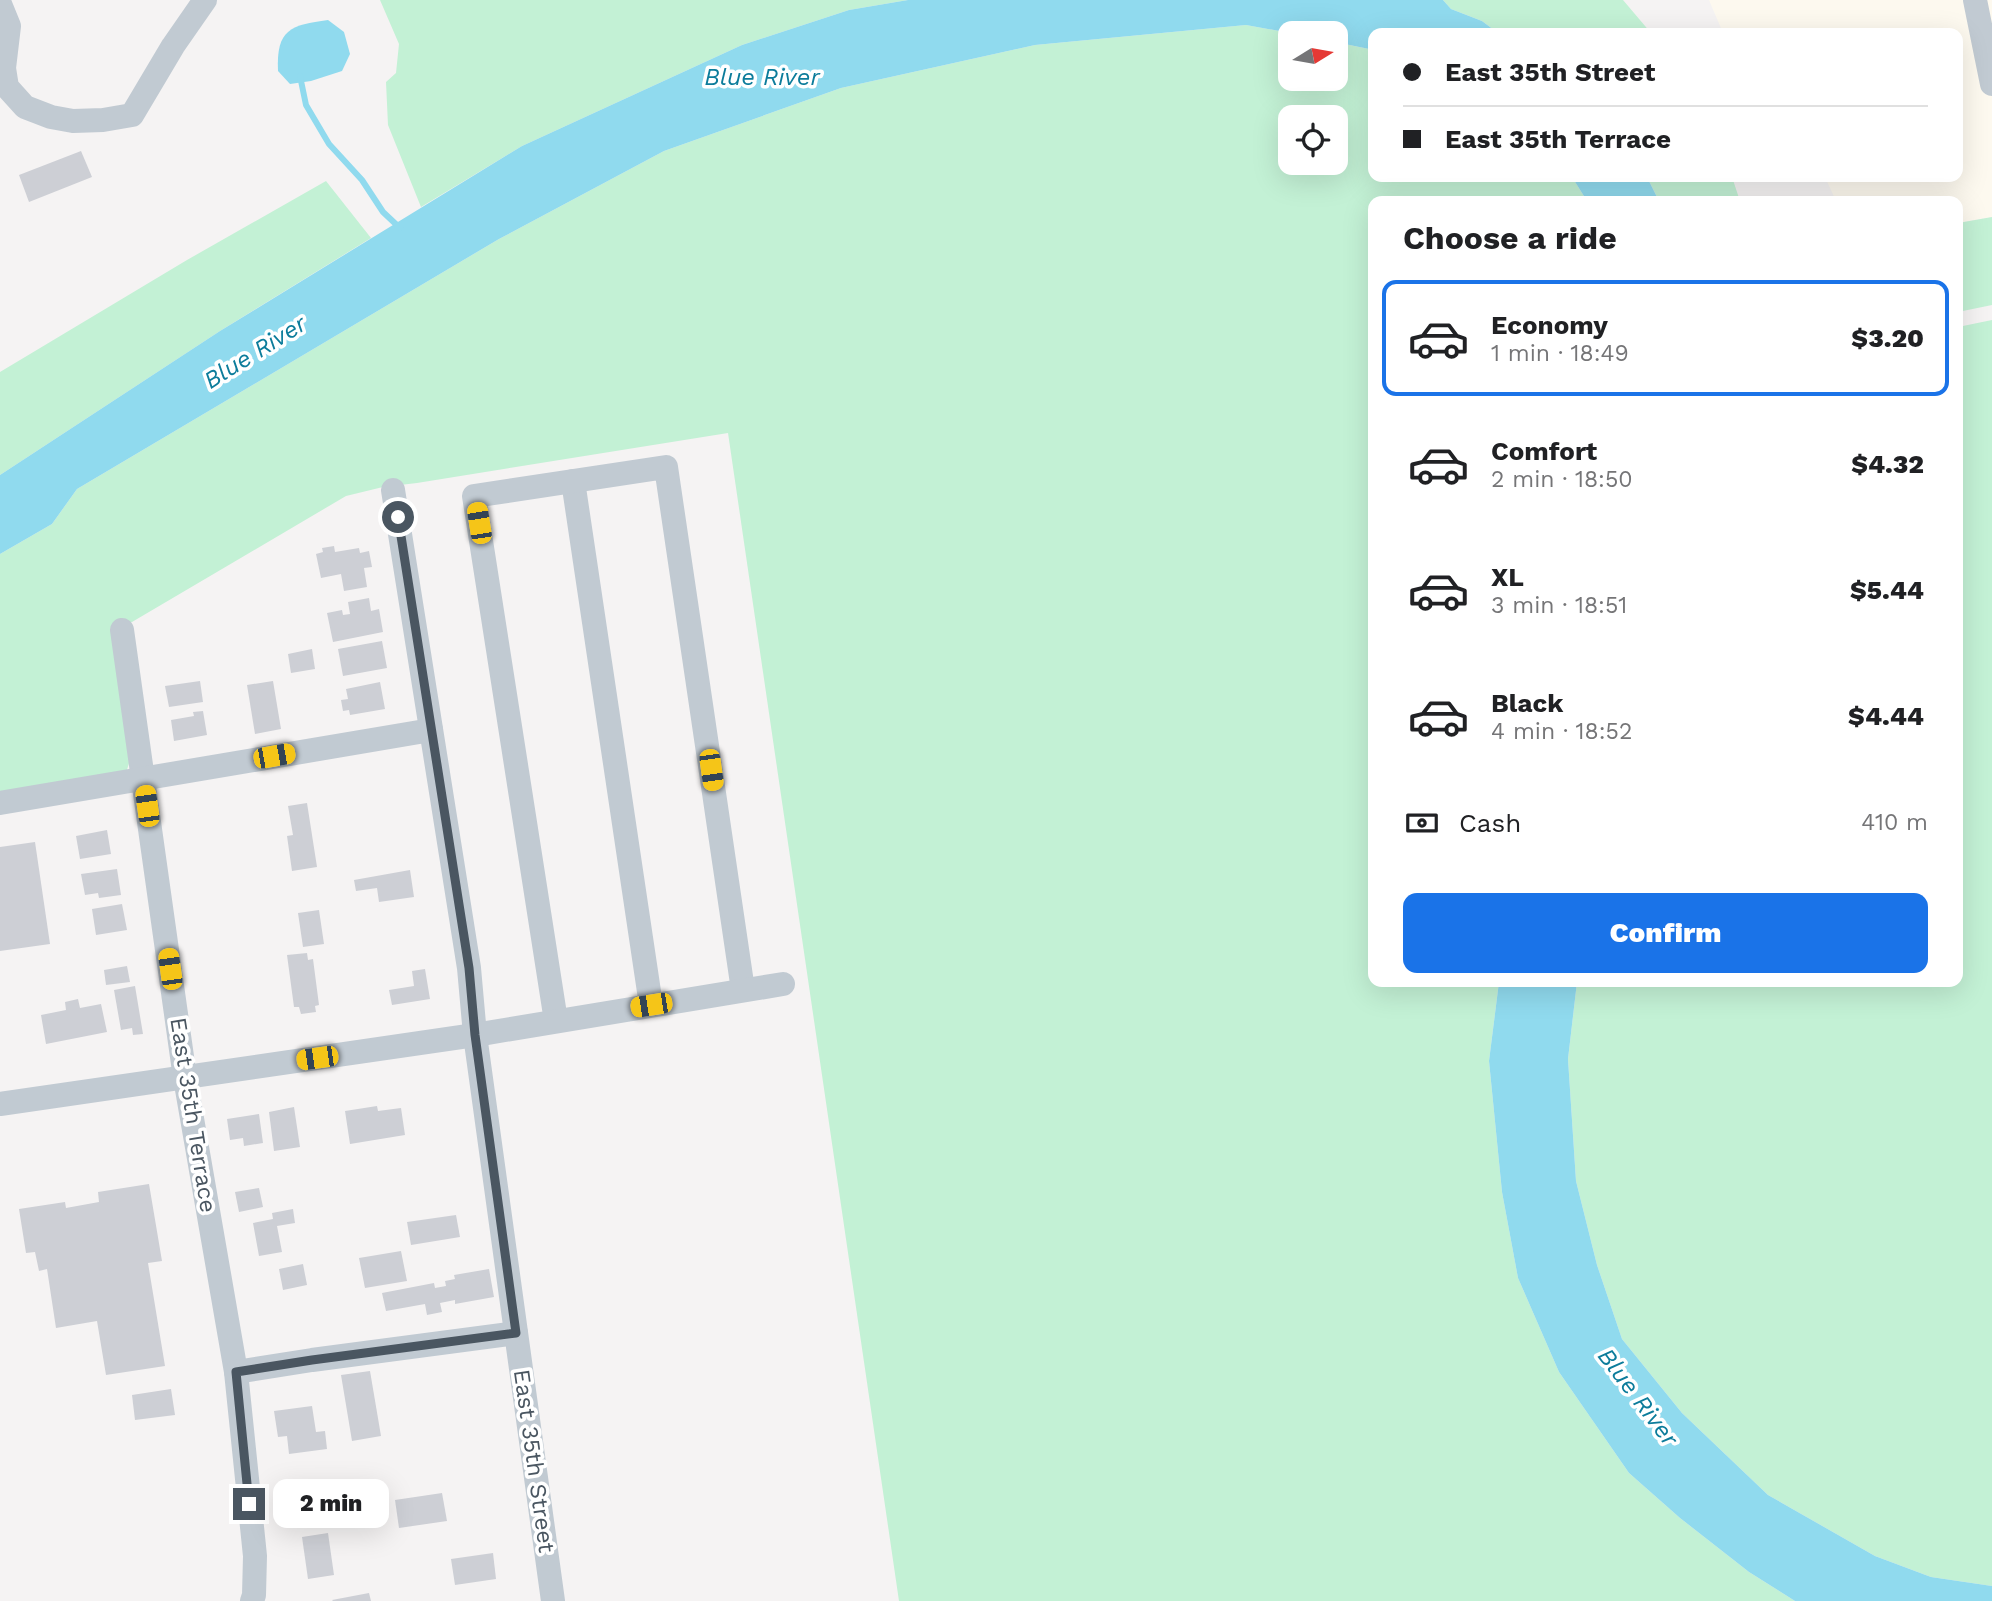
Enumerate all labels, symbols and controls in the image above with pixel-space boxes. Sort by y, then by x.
north arrow [1278,21,1348,91]
map controls [1278,21,1348,175]
text: East 35th Street [1445,57,1655,87]
water label: Blue River [704,63,821,91]
button: locate [1278,105,1348,175]
text: East 35th Terrace [1445,124,1671,154]
text: Choose a ride [1403,219,1617,257]
icon: car [1407,307,1470,370]
water label: Blue River [199,309,313,395]
text: Economy [1491,310,1608,340]
text: $3.20 [1851,323,1924,353]
text: 1 min · 18:49 [1491,340,1629,367]
icon: car [1407,433,1470,496]
text: Comfort [1491,436,1597,466]
text: $4.32 [1851,449,1924,479]
text: 2 min · 18:50 [1491,466,1633,493]
route start [382,501,414,533]
car [466,501,493,545]
icon: car [1407,559,1470,622]
text: XL [1491,562,1524,592]
text: $5.44 [1850,575,1924,605]
text: 3 min · 18:51 [1491,592,1627,619]
icon: car [1407,685,1470,748]
text: Black [1491,688,1563,718]
text: $4.44 [1848,701,1924,731]
text: 4 min · 18:52 [1491,718,1632,745]
car [252,742,297,770]
car [698,748,725,792]
car [134,784,161,828]
icon: cash [1403,804,1441,842]
text: Cash [1459,808,1521,838]
text: 410 m [1861,809,1928,836]
button: Confirm [1403,893,1928,973]
car [157,947,184,991]
car [629,991,674,1019]
street label: East 35th Terrace [164,1015,222,1215]
car [295,1045,340,1071]
water label: Blue River [1592,1342,1685,1453]
street label: East 35th Street [508,1367,560,1555]
callout: 2 min [274,1480,389,1528]
route end [233,1488,265,1520]
text: 2 min [300,1490,362,1517]

